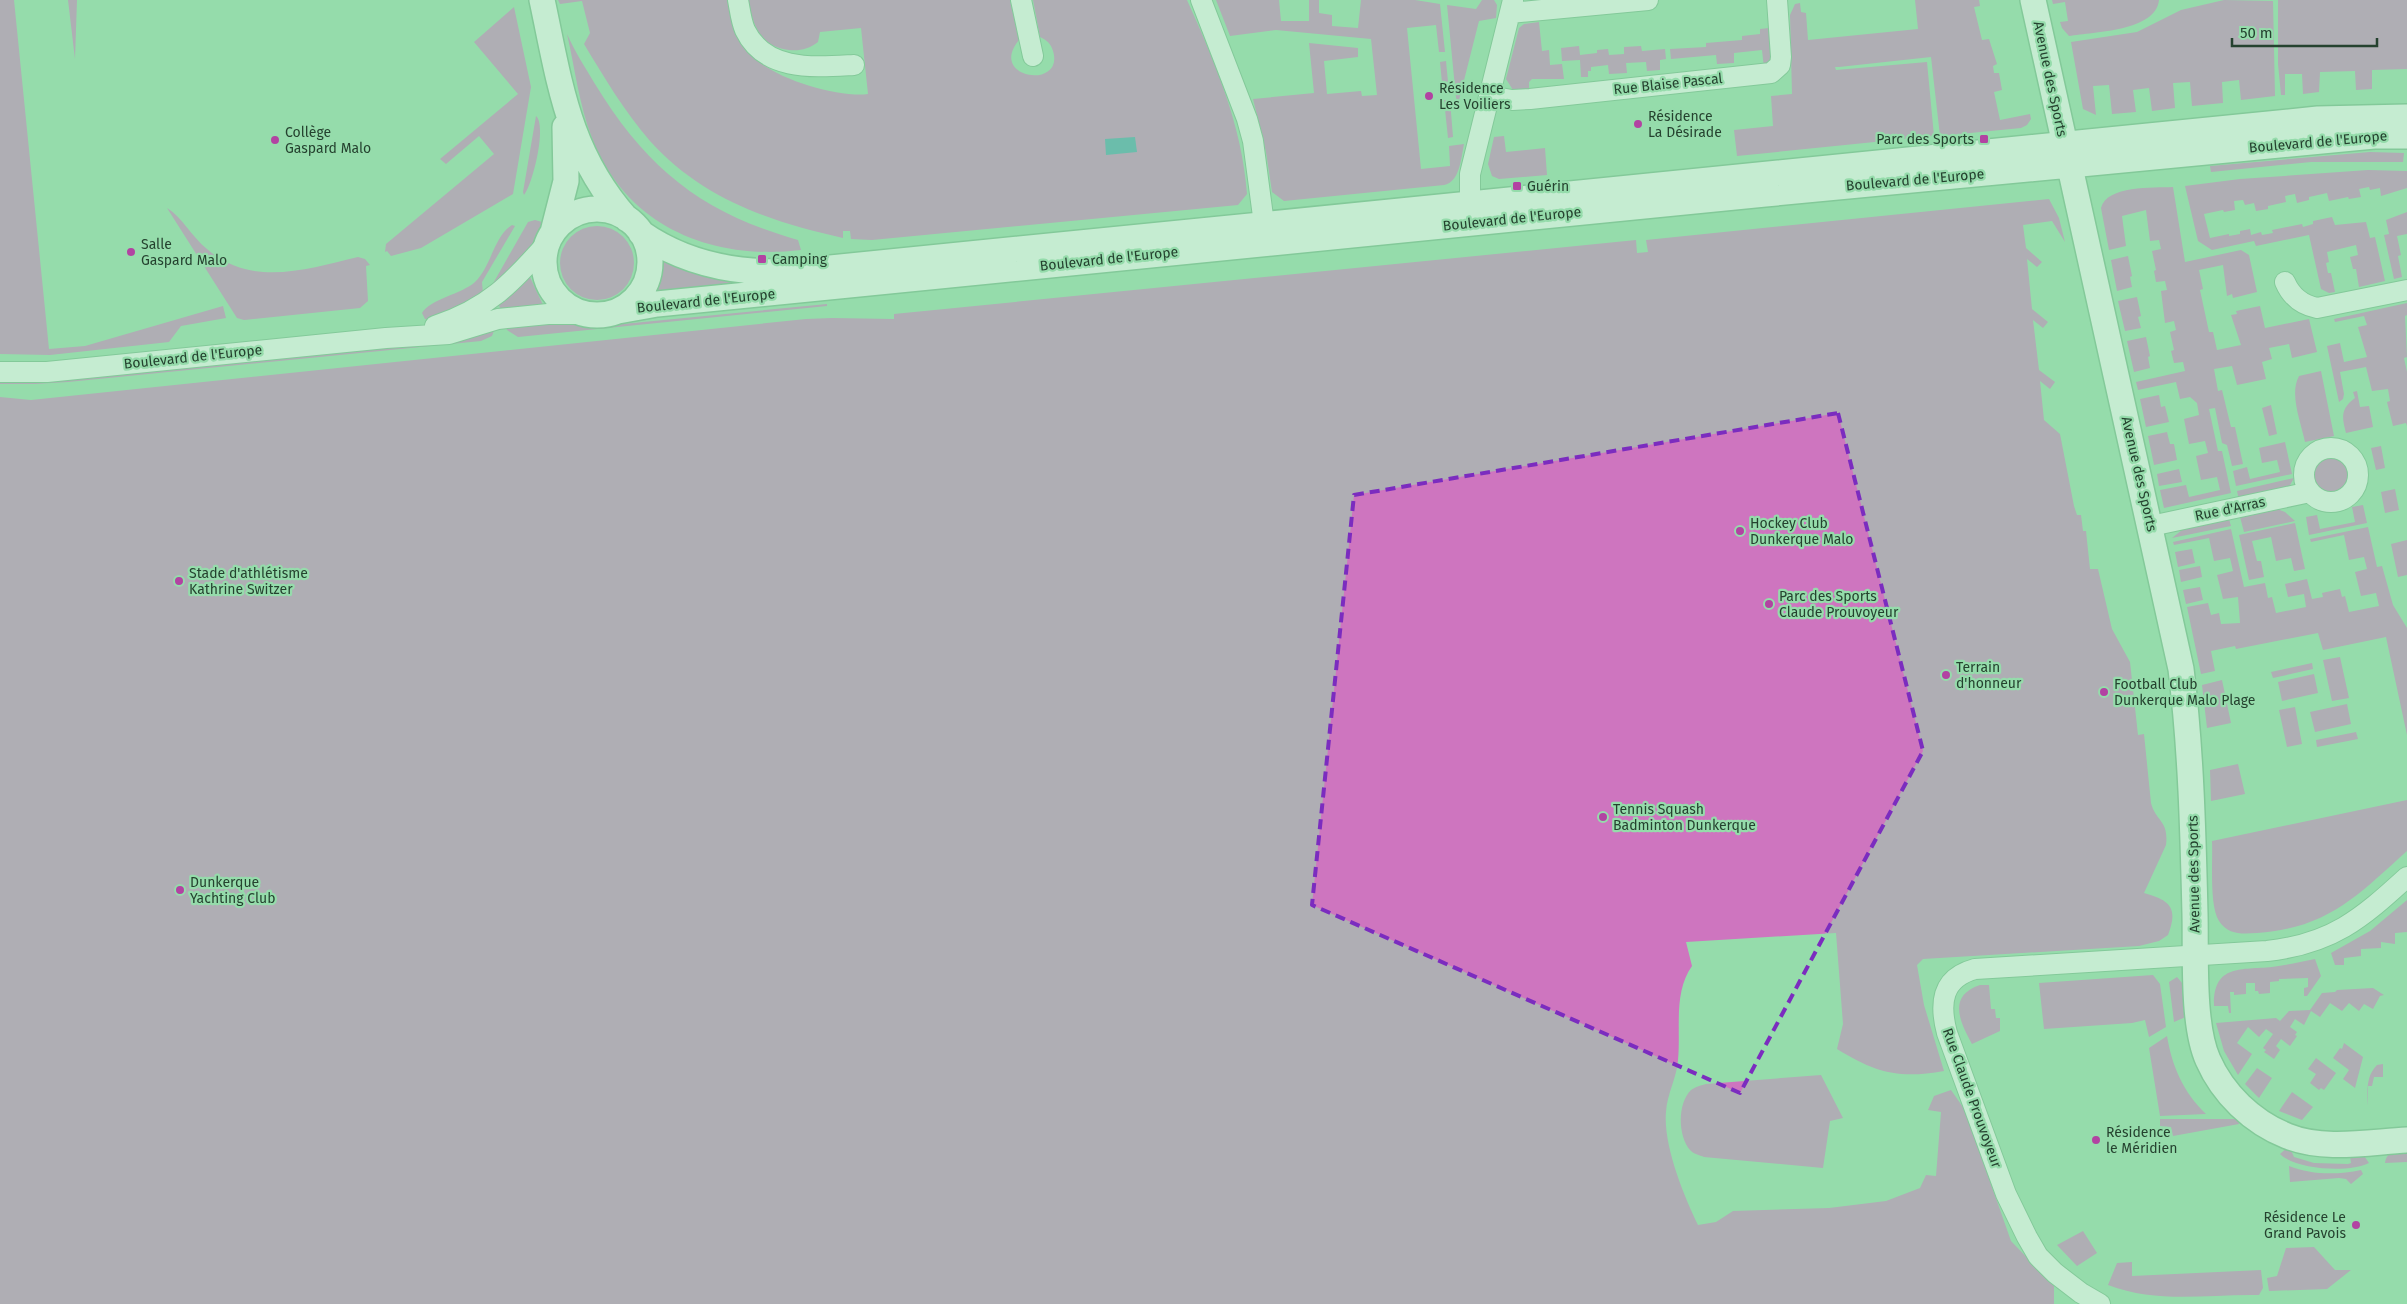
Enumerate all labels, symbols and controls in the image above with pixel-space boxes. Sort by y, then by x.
scale bar [2232,15,2377,47]
street label: Avenue des Sports [2029,20,2071,139]
text: 50 m [2240,24,2273,42]
street label: Rue Blaise Pascal [1613,70,1723,98]
place label: Résidence Les Voiliers [1439,80,1511,113]
marker: Résidence Les Voiliers [1423,90,1435,102]
place label: Résidence La Désirade [1648,108,1722,141]
marker: Résidence La Désirade [1632,118,1644,130]
place label: Collège Gaspard Malo [285,124,371,157]
street label: Boulevard de l'Europe [2248,127,2388,157]
place label: Parc des Sports [1876,131,1974,148]
marker: Parc des Sports [1978,133,1990,145]
marker: Collège Gaspard Malo [269,134,281,146]
street label: Boulevard de l'Europe [1845,165,1985,195]
place label: Guérin [1527,178,1569,195]
marker: Guérin [1511,180,1523,192]
street label: Boulevard de l'Europe [1442,203,1582,235]
place label: Salle Gaspard Malo [141,236,227,269]
street label: Boulevard de l'Europe [1039,243,1179,275]
marker: Salle Gaspard Malo [125,246,137,258]
place label: Camping [772,251,828,268]
marker: Camping [756,253,768,265]
street label: Boulevard de l'Europe [636,285,776,317]
street label: Boulevard de l'Europe [123,341,263,373]
street label: Avenue des Sports [2117,415,2161,534]
street label: Rue d'Arras [2193,493,2267,525]
place label: Hockey Club Dunkerque Malo [1750,515,1853,548]
marker: Hockey Club Dunkerque Malo [1734,525,1746,537]
place label: Stade d'athlétisme Kathrine Switzer [189,565,308,598]
marker: Stade d'athlétisme Kathrine Switzer [173,575,185,587]
place label: Parc des Sports Claude Prouvoyeur [1779,588,1899,621]
marker: Parc des Sports Claude Prouvoyeur [1763,598,1775,610]
place label: Terrain d'honneur [1956,659,2022,692]
marker: Terrain d'honneur [1940,669,1952,681]
place label: Football Club Dunkerque Malo Plage [2114,676,2255,709]
marker: Football Club Dunkerque Malo Plage [2098,686,2110,698]
place label: Tennis Squash Badminton Dunkerque [1613,801,1756,834]
marker: Tennis Squash Badminton Dunkerque [1597,811,1609,823]
street label: Avenue des Sports [2184,815,2204,933]
place label: Dunkerque Yachting Club [190,874,276,907]
marker: Dunkerque Yachting Club [174,884,186,896]
street label: Rue Claude Prouvoyeur [1939,1026,2005,1171]
place label: Résidence le Méridien [2106,1124,2177,1157]
marker: Résidence le Méridien [2090,1134,2102,1146]
place label: Résidence Le Grand Pavois [2263,1209,2346,1242]
marker: Résidence Le Grand Pavois [2350,1219,2362,1231]

